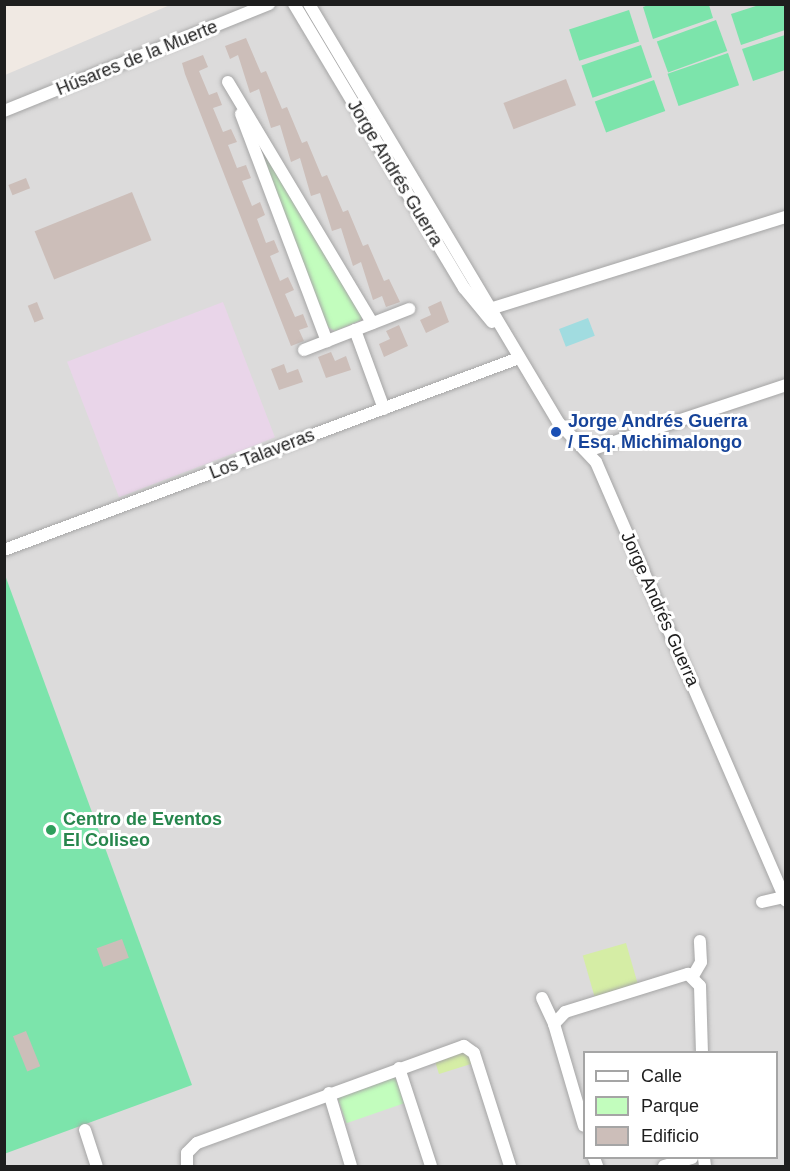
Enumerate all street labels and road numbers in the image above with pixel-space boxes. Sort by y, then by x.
street label: Húsares de la Muerte [53,16,221,100]
street label: Jorge Andrés Guerra [342,95,448,251]
street label: Los Talaveras [206,424,318,484]
street label: Jorge Andrés Guerra [616,528,704,690]

